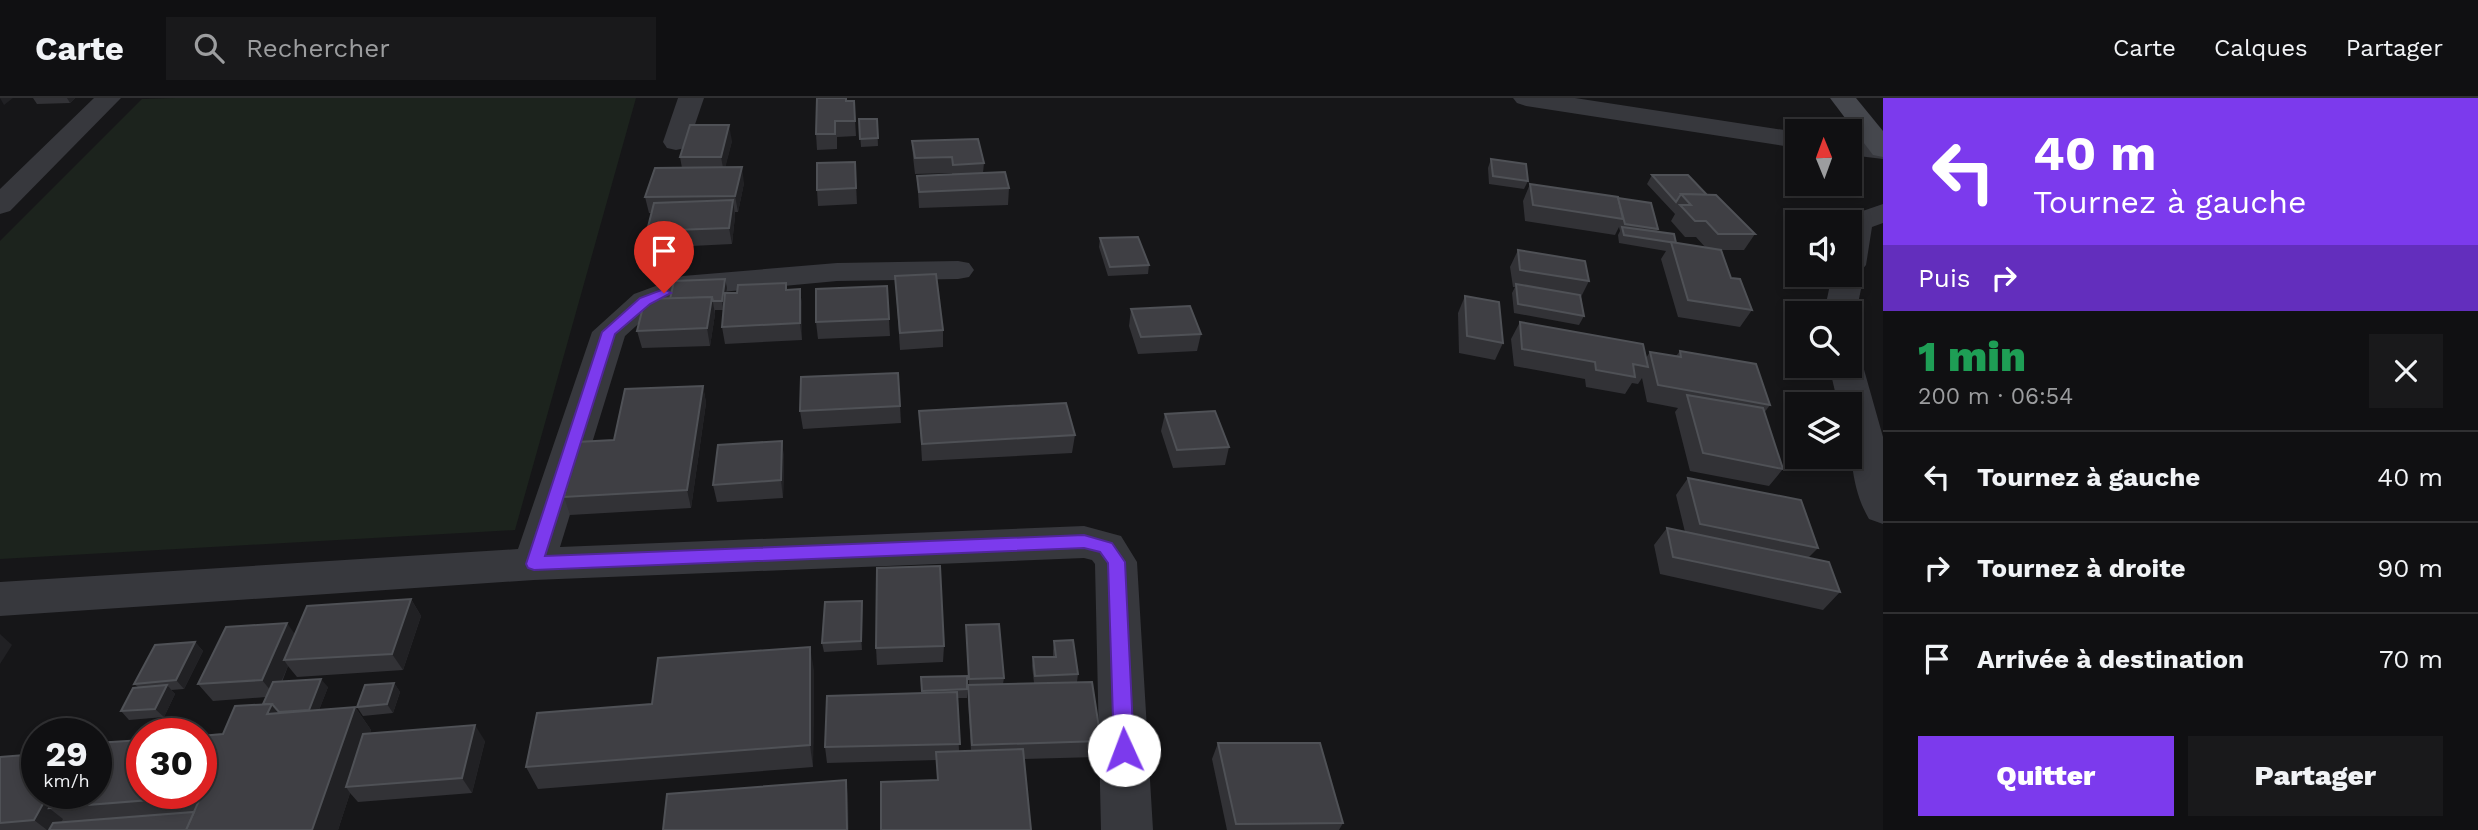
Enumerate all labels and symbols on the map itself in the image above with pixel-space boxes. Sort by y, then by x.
north arrow [1785,119,1862,196]
pin [634,221,694,293]
position arrow [1087,713,1161,787]
speed limit sign: 30 [126,718,217,809]

